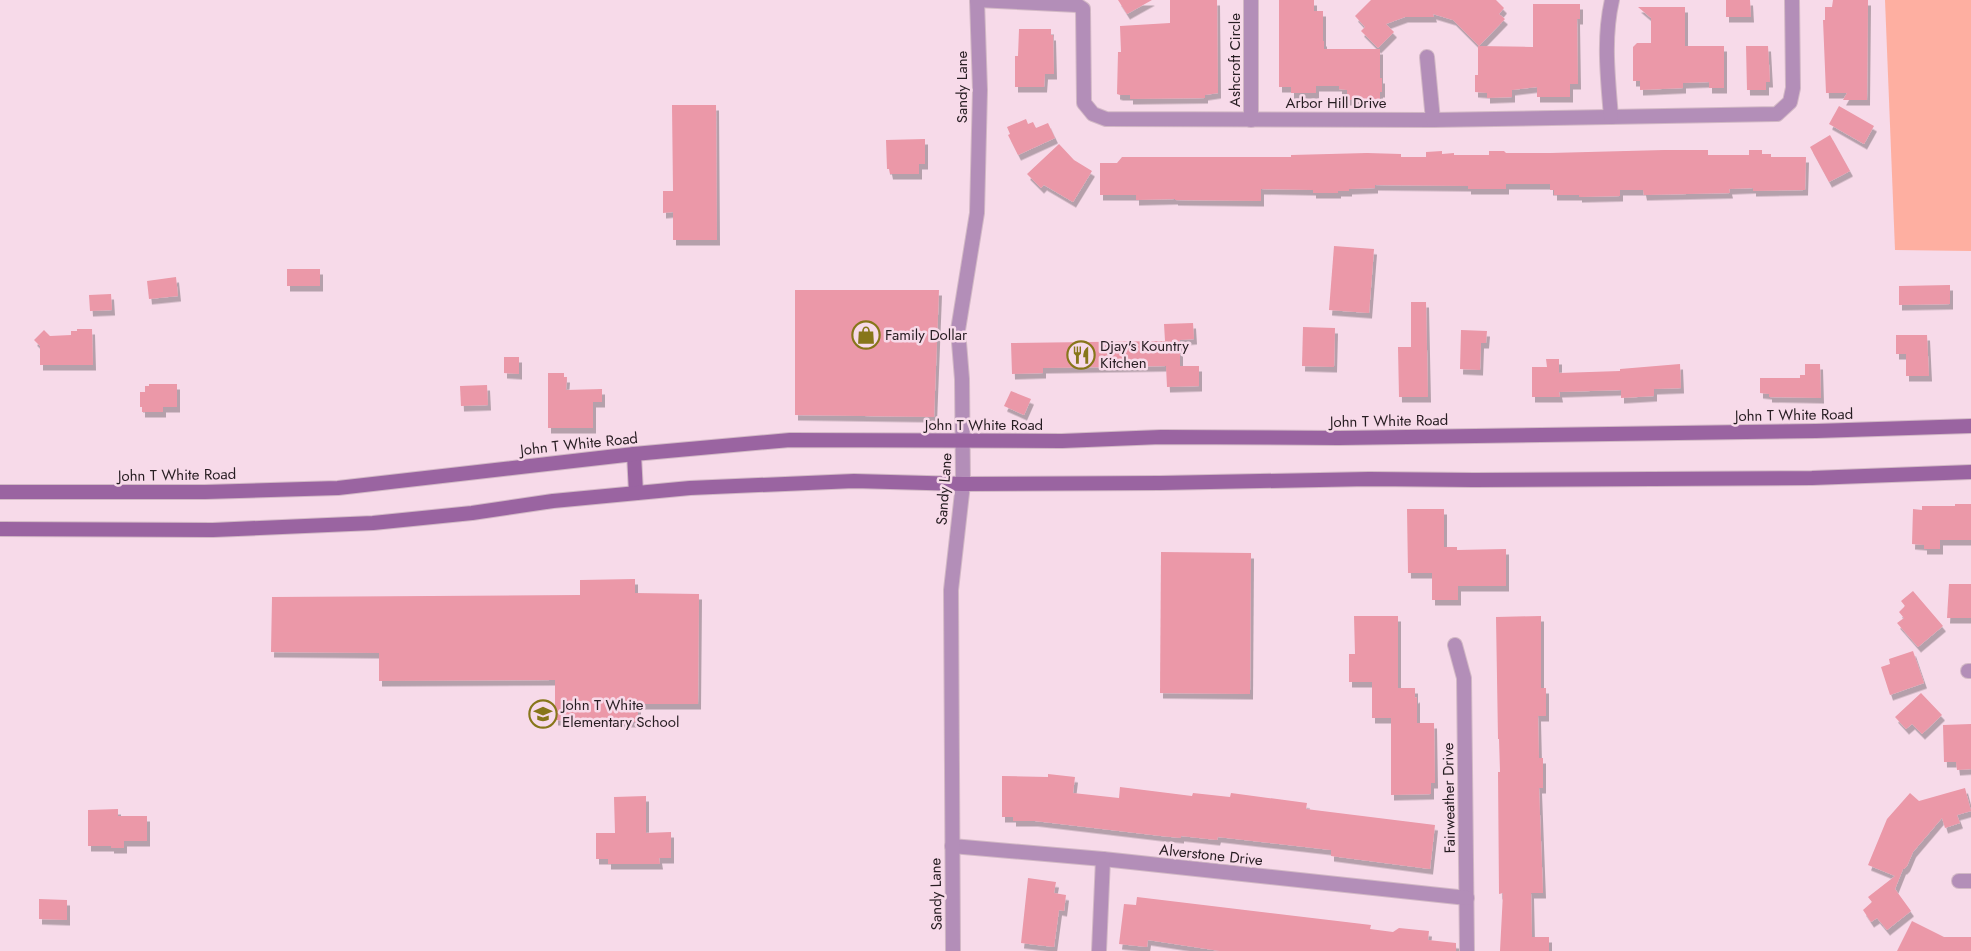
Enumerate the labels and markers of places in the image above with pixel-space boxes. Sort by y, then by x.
shop icon: Family Dollar [851,320,881,350]
place label: Family Dollar [885,324,968,346]
place label: Djay's Kountry Kitchen [1100,335,1189,374]
restaurant icon: Djay's Kountry Kitchen [1066,340,1096,370]
place label: John T White Elementary School [560,694,679,733]
school or university icon: John T White Elementary School [528,699,558,729]

